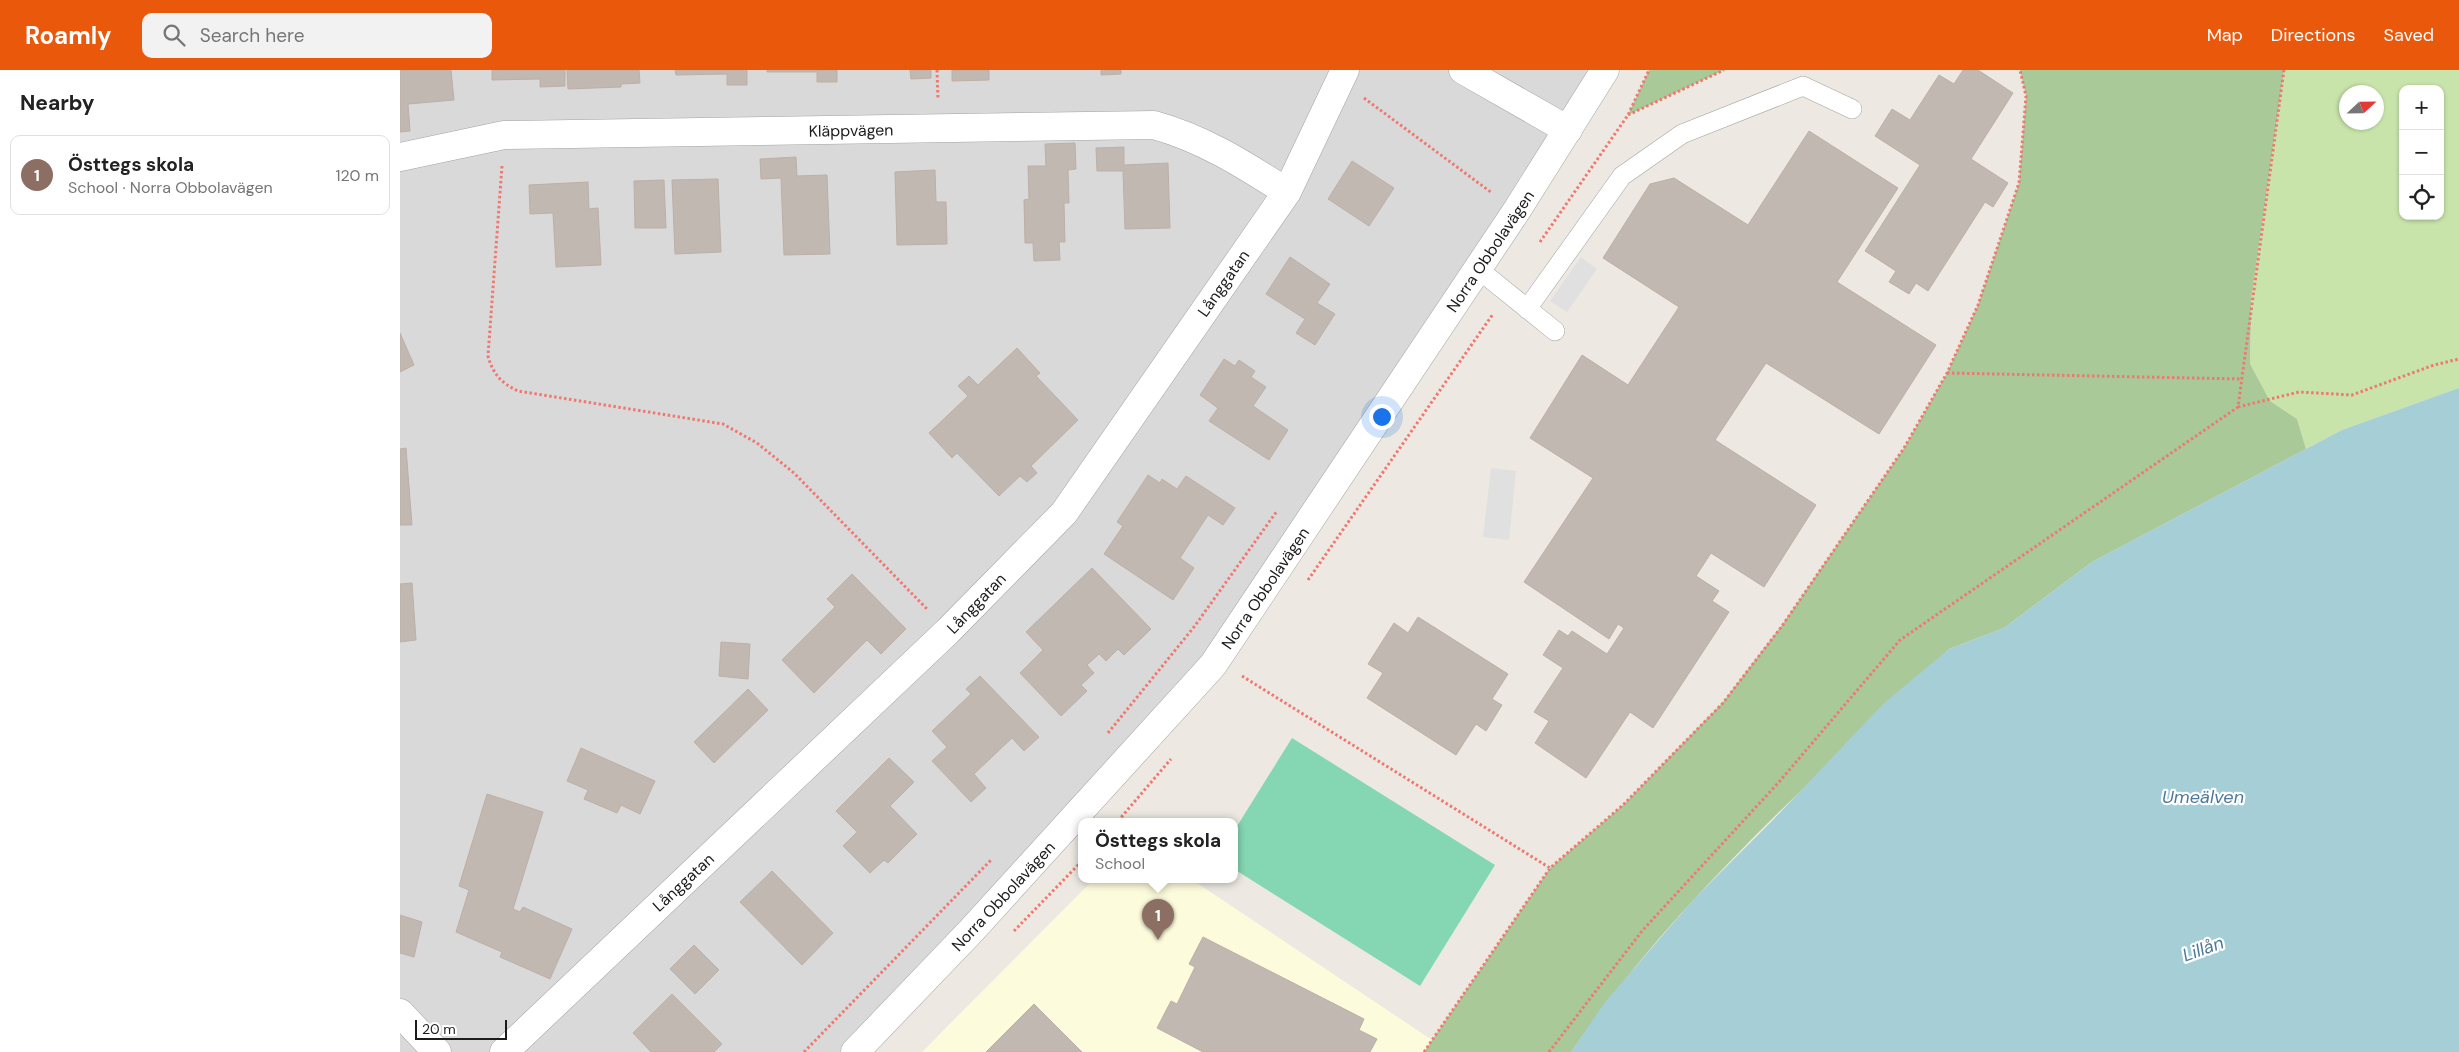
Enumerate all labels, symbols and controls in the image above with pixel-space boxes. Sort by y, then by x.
search box [142,13,492,58]
text: Roamly [25,20,112,51]
icon: search [160,21,188,49]
text: Search here [200,23,304,48]
text: Map [2207,23,2243,47]
text: Directions [2271,23,2356,47]
text: Saved [2384,23,2434,47]
north arrow [2339,85,2384,130]
map controls [2399,85,2444,220]
button: + [2399,85,2444,130]
text: Nearby [20,89,94,117]
street label: Kläppvägen [808,119,894,142]
button: − [2399,130,2444,175]
text: Östtegs skola [68,152,194,177]
text: 1 [34,165,40,186]
text: 120 m [335,165,379,186]
button: locate [2399,175,2444,220]
text: School · Norra Obbolavägen [68,177,273,198]
street label: Norra Obbolavägen [1442,186,1539,316]
street label: Långgatan [1193,246,1254,321]
your location [1369,404,1395,430]
street label: Norra Obbolavägen [1217,523,1314,653]
street label: Långgatan [942,568,1011,638]
water label: Umeälven [2162,785,2244,809]
popup [1078,818,1238,883]
text: Östtegs skola [1095,828,1221,853]
street label: Norra Obbolavägen [947,837,1060,956]
street label: Långgatan [648,848,719,916]
text: School [1095,853,1145,874]
pin: 1 [1142,899,1174,940]
water label: Lillån [2179,931,2227,967]
scale bar [415,1017,508,1040]
text: 20 m [422,1020,456,1038]

